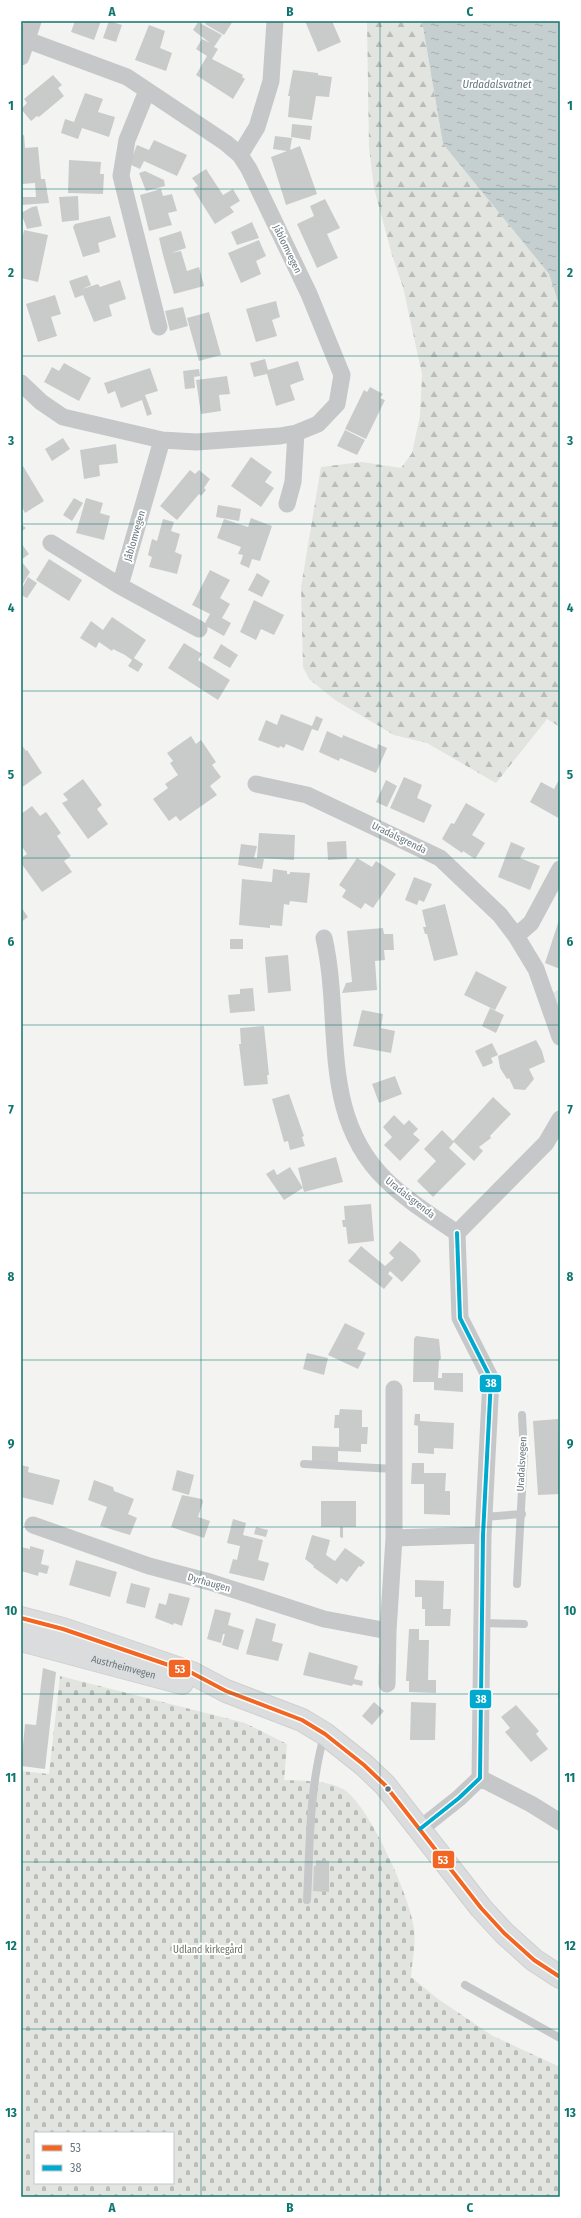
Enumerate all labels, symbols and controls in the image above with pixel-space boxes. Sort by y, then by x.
text: A [107,4,116,19]
text: B [286,4,294,19]
text: C [467,4,474,19]
water label: Urdadalsvatnet [462,78,532,91]
text: 1 [8,98,14,113]
text: 1 [567,98,573,113]
street label: Jåblomvegen [270,222,305,275]
text: 2 [7,265,14,280]
text: 2 [566,265,573,280]
text: 3 [7,433,14,448]
text: 3 [566,433,573,448]
street label: Jåblomvegen [121,509,148,563]
text: 4 [8,600,15,615]
text: 4 [567,600,574,615]
text: 5 [8,767,14,782]
text: 5 [567,767,573,782]
street label: Uradalsgrenda [370,820,428,856]
text: 6 [8,934,15,949]
text: 6 [567,934,574,949]
text: 7 [8,1102,14,1117]
text: 7 [567,1102,573,1117]
street label: Uradalsgrenda [383,1175,437,1221]
text: 8 [8,1269,15,1284]
text: 8 [567,1269,574,1284]
line badge: 38 [479,1374,502,1393]
text: 38 [484,1377,497,1390]
text: 9 [8,1436,15,1451]
street label: Uradalsvegen [515,1436,529,1492]
text: 9 [567,1436,574,1451]
street label: Dyrhaugen [186,1571,232,1595]
text: 10 [5,1603,17,1618]
text: 10 [564,1603,576,1618]
street label: Austrheimvegen [90,1653,157,1682]
line badge: 53 [168,1659,191,1678]
text: 53 [175,1663,185,1676]
line badge: 38 [469,1689,492,1709]
text: 38 [474,1693,487,1706]
text: 11 [6,1770,16,1785]
text: 11 [565,1770,575,1785]
unlabelled marker [383,1784,393,1794]
line badge: 53 [432,1850,455,1869]
text: 53 [438,1854,448,1867]
text: 12 [5,1938,17,1953]
text: 12 [564,1938,576,1953]
park label: Udland kirkegård [173,1943,243,1956]
text: 13 [5,2105,17,2120]
text: 13 [564,2105,576,2120]
legend [34,2132,174,2184]
text: 53 [70,2141,81,2155]
text: 38 [70,2161,81,2175]
text: A [107,2200,116,2215]
text: B [286,2200,294,2215]
text: C [467,2200,474,2215]

